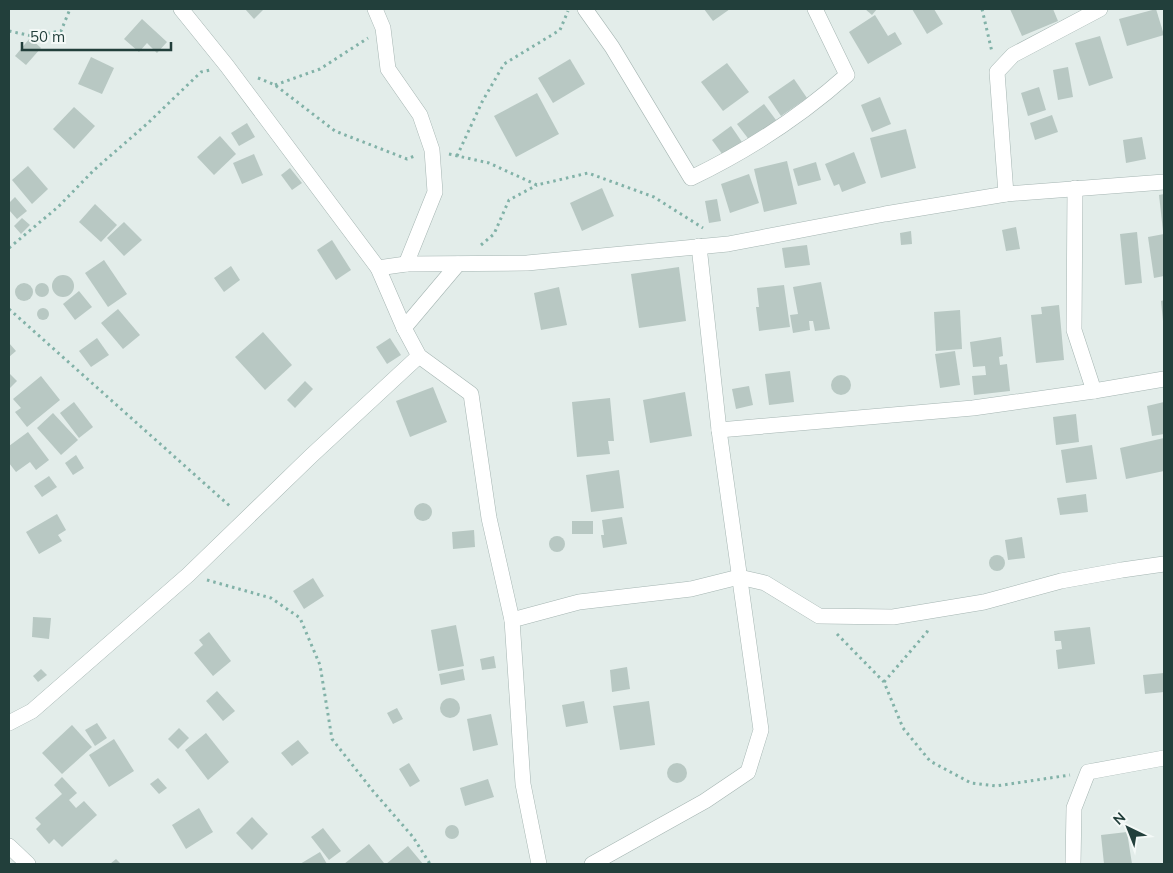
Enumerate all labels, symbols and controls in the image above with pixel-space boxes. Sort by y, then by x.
scale bar [22,20,171,52]
text: 50 m [30,27,65,46]
north arrow [1103,803,1153,853]
text: N [1109,808,1129,829]

